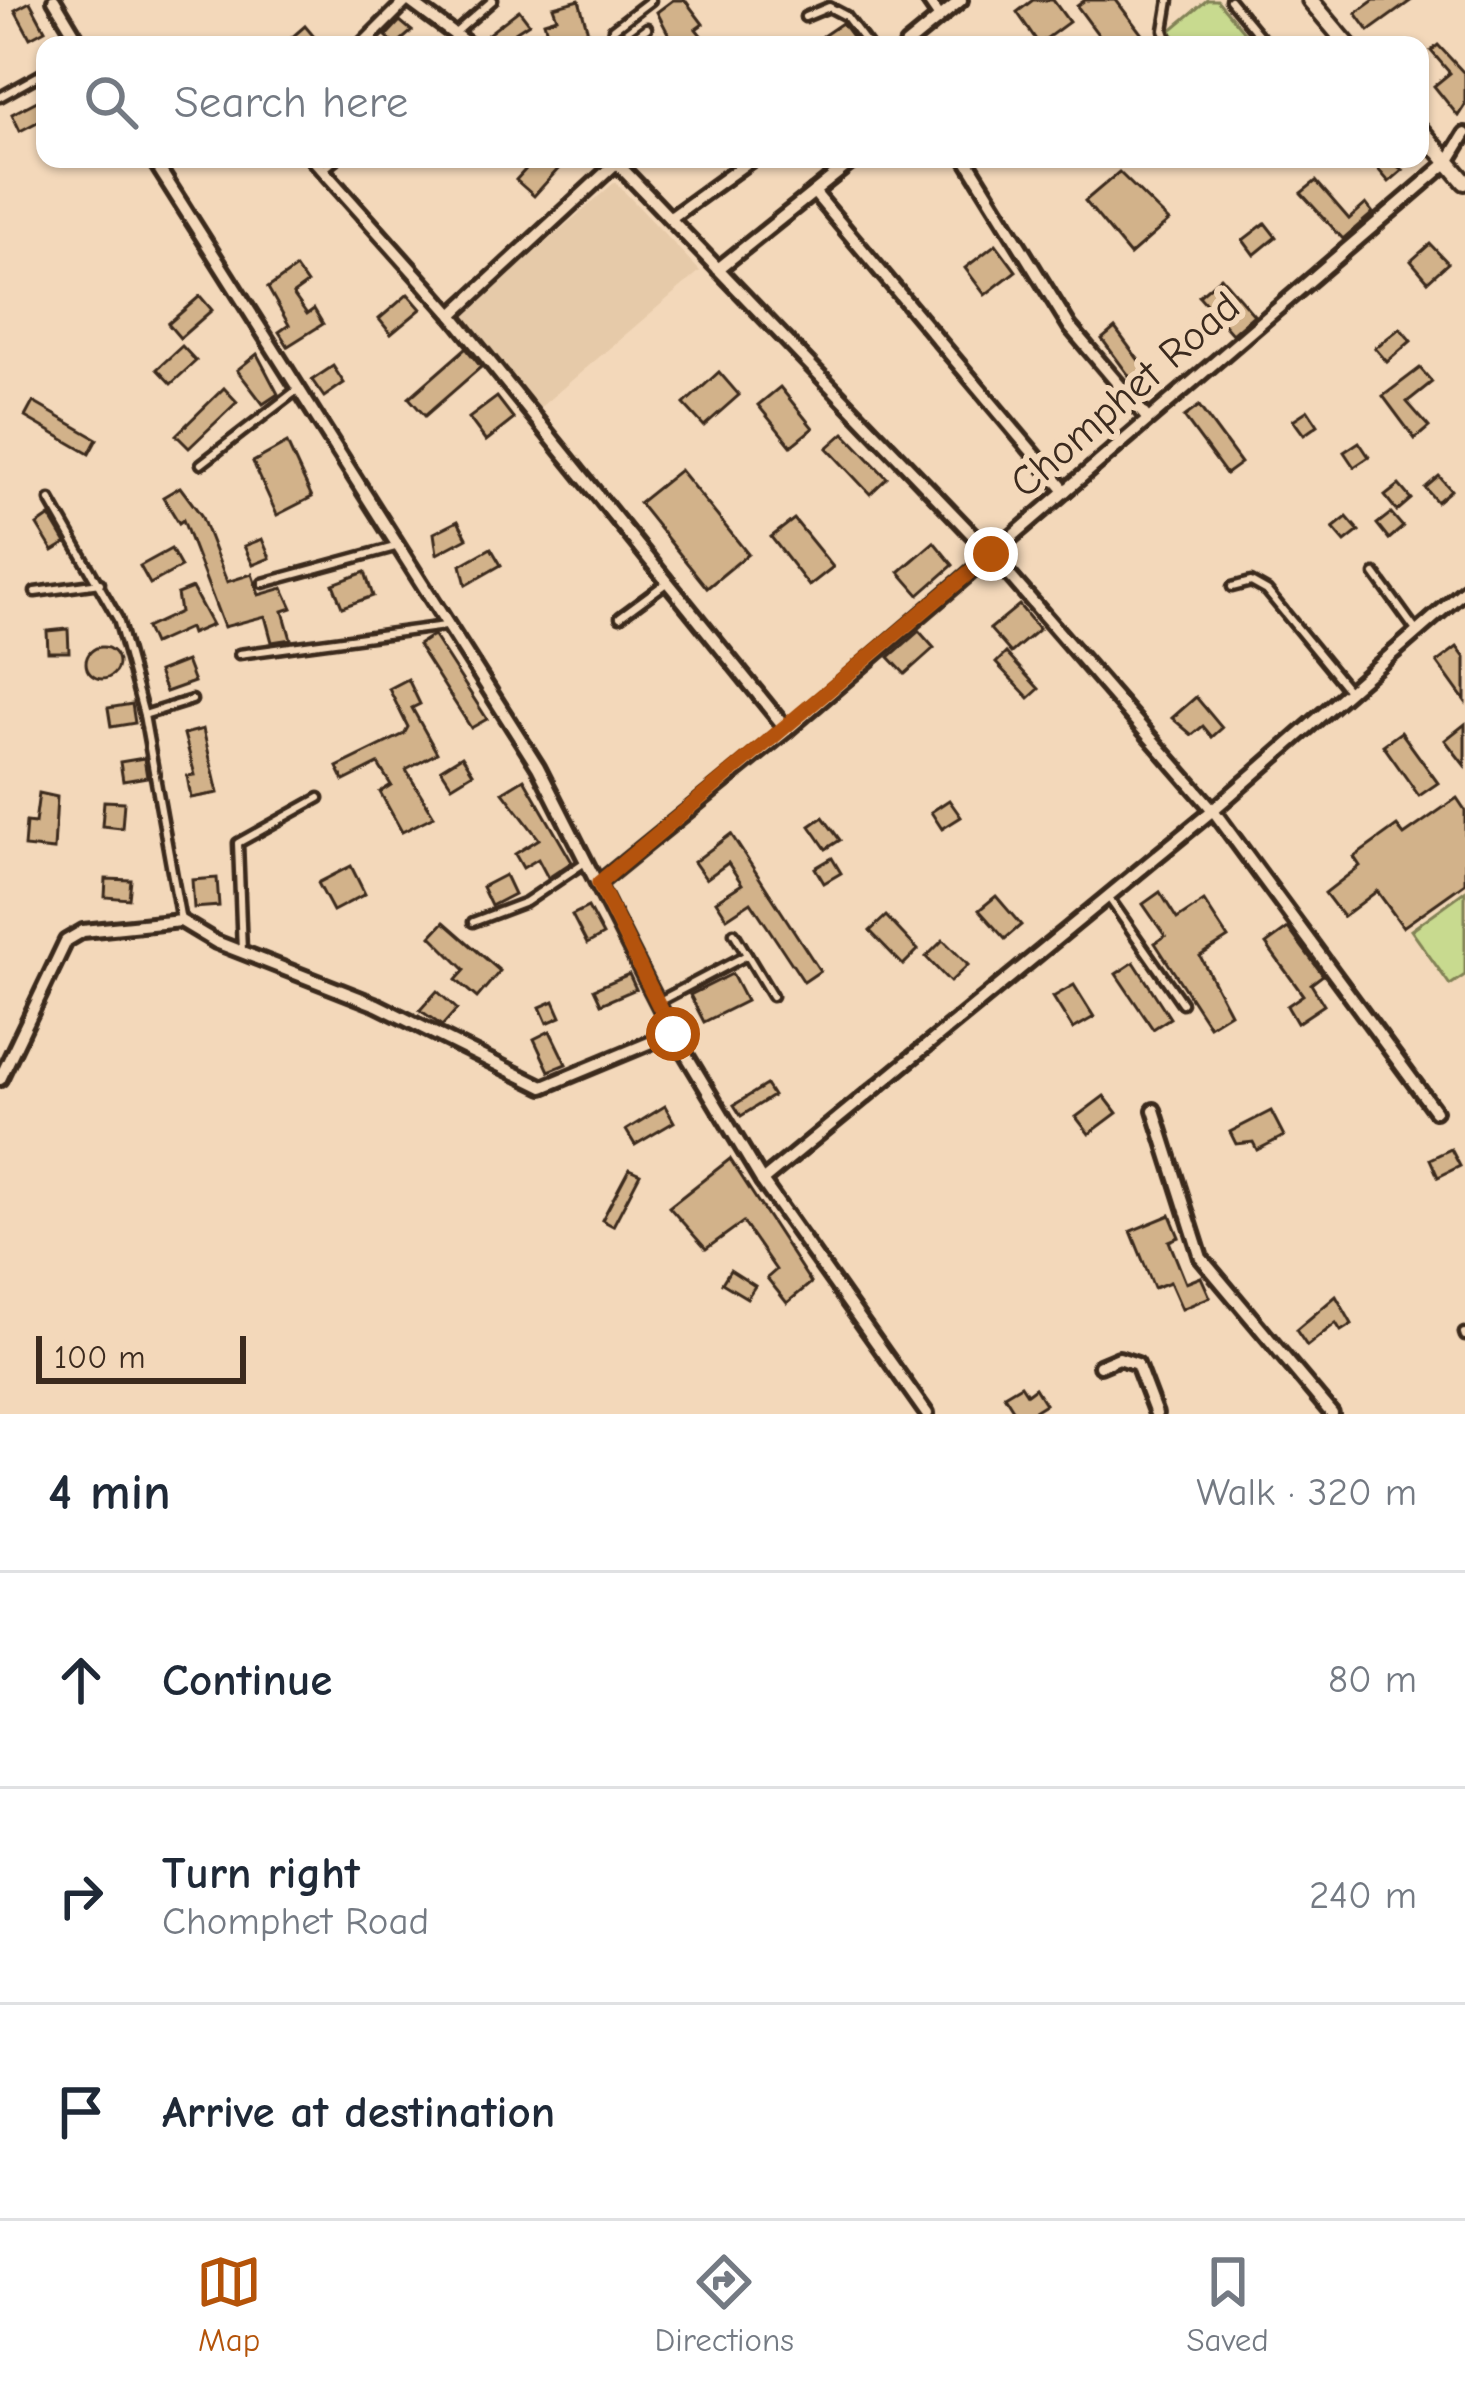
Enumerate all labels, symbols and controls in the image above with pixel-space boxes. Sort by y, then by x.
search box [36,36,1429,168]
icon: search [78,69,144,135]
text: Search here [174,76,408,128]
street label: Chomphet Road [1000,282,1250,508]
route end [964,527,1018,581]
route start [646,1007,700,1061]
scale bar [36,1330,246,1383]
text: 100 m [54,1338,146,1376]
text: 4 min [48,1463,171,1522]
text: Walk · 320 m [1196,1470,1417,1515]
icon: ahead [48,1647,114,1713]
text: Continue [162,1654,332,1706]
text: 80 m [1328,1657,1417,1702]
text: Turn right [162,1847,360,1899]
icon: right [48,1863,114,1929]
text: 240 m [1309,1873,1417,1918]
text: Chomphet Road [162,1899,429,1944]
icon: arrive [48,2079,114,2145]
text: Arrive at destination [162,2086,555,2138]
tab: Map [196,2249,262,2359]
tab: Directions [655,2249,794,2359]
tab: Saved [1186,2249,1269,2359]

